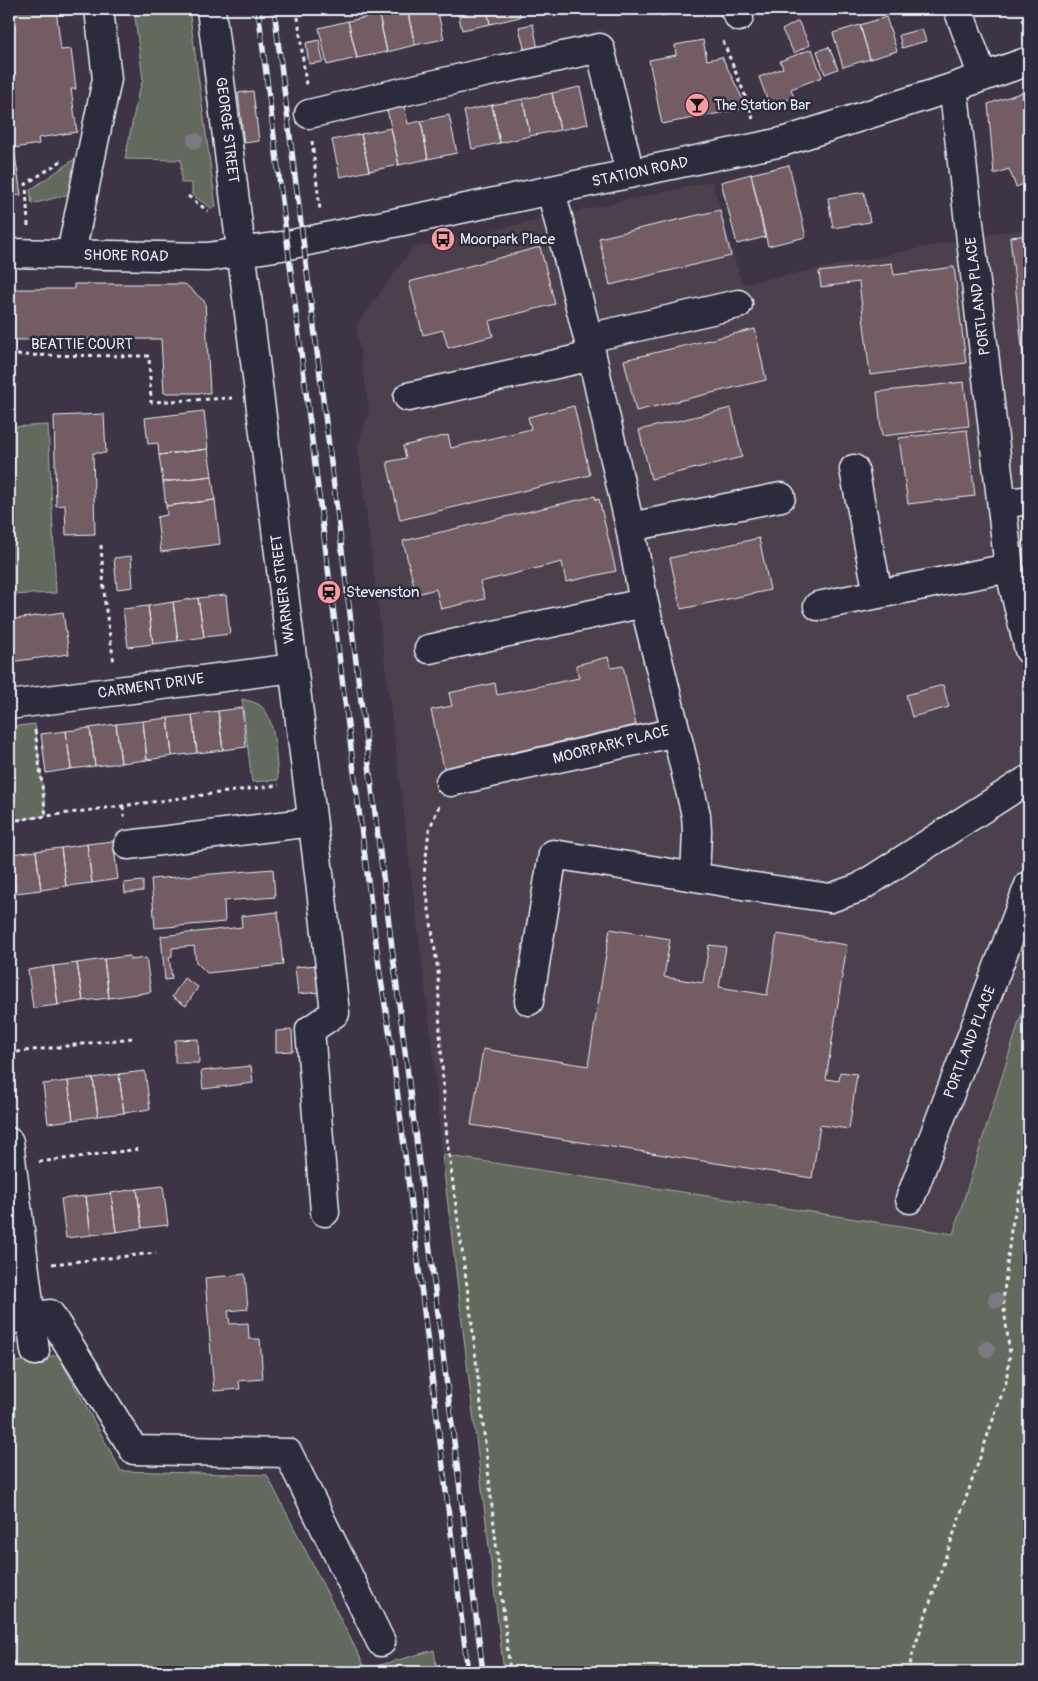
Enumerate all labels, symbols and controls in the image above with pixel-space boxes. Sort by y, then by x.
street label: GEORGE STREET [211,76,243,184]
bar icon: The Station Bar [684,92,710,118]
place label: The Station Bar [714,96,811,115]
street label: STATION ROAD [590,153,690,191]
bus stop icon: Moorpark Place [430,226,456,252]
place label: Moorpark Place [460,230,556,249]
street label: PORTLAND PLACE [961,235,995,356]
street label: SHORE ROAD [83,246,169,266]
street label: BEATTIE COURT [31,335,133,354]
street label: WARNER STREET [267,533,299,645]
station icon: Stevenston [316,579,342,605]
place label: Stevenston [346,583,419,602]
street label: CARMENT DRIVE [96,669,206,703]
street label: MOORPARK PLACE [551,721,671,769]
street label: PORTLAND PLACE [940,983,1000,1101]

